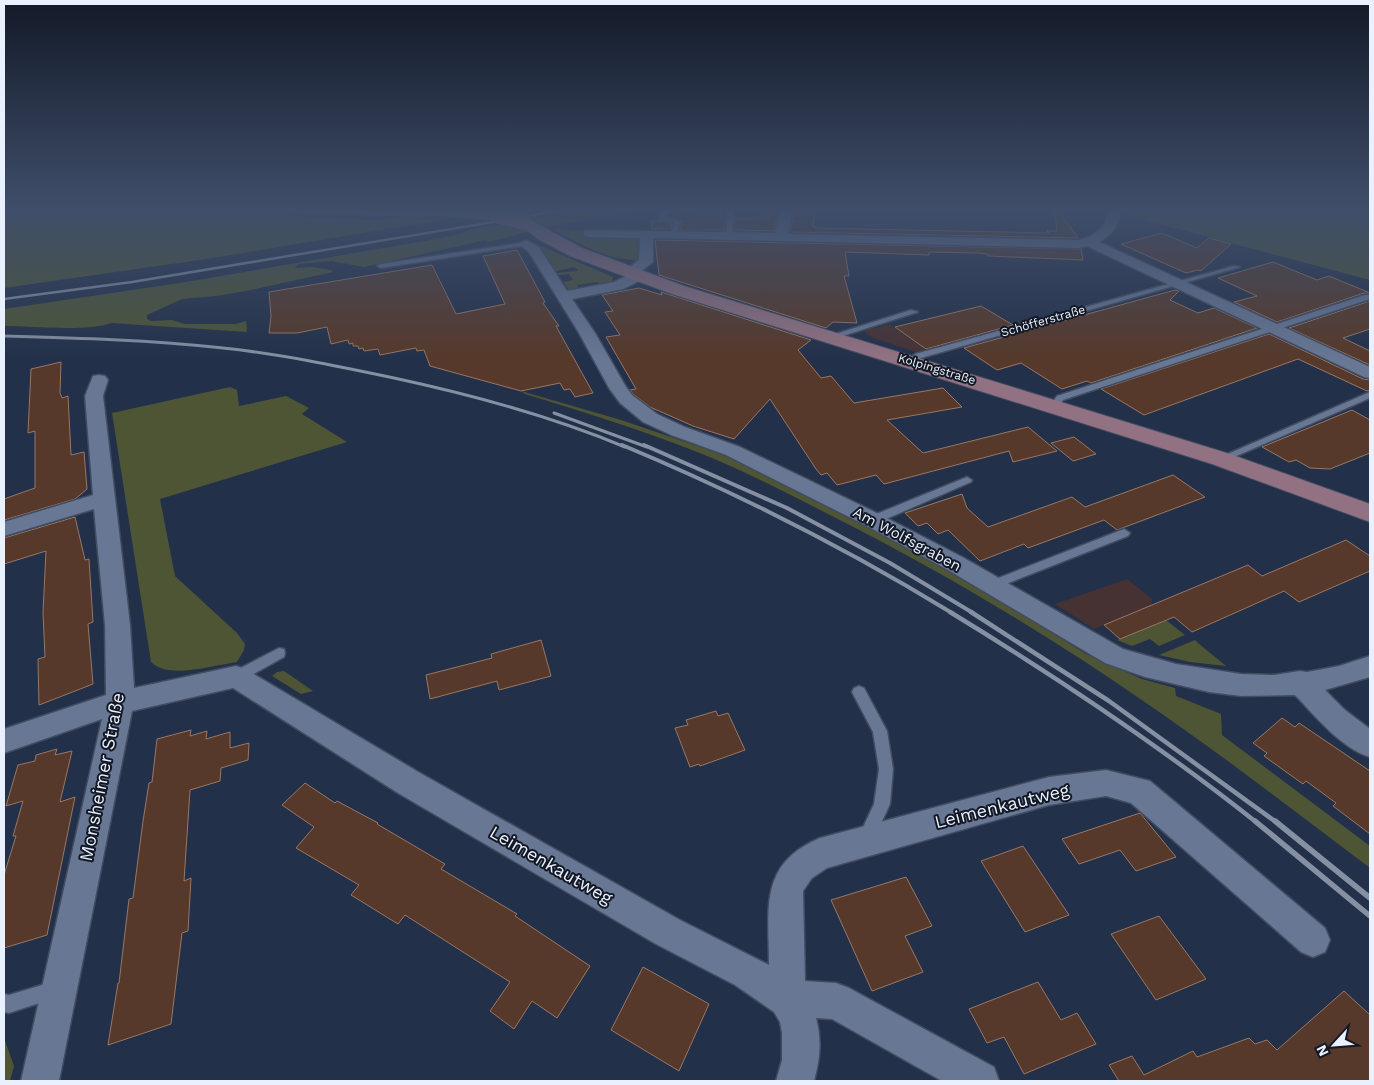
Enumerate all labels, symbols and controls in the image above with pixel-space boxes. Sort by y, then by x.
street label: Schöfferstraße [999,302,1087,340]
street label: Kolpingstraße [897,351,977,387]
street label: Am Wolfsgraben [850,503,964,575]
street label: Monsheimer Straße [75,691,128,863]
street label: Leimenkautweg [932,779,1072,832]
street label: Leimenkautweg [486,821,617,908]
north arrow [1309,1020,1359,1070]
text: N [1313,1043,1332,1059]

